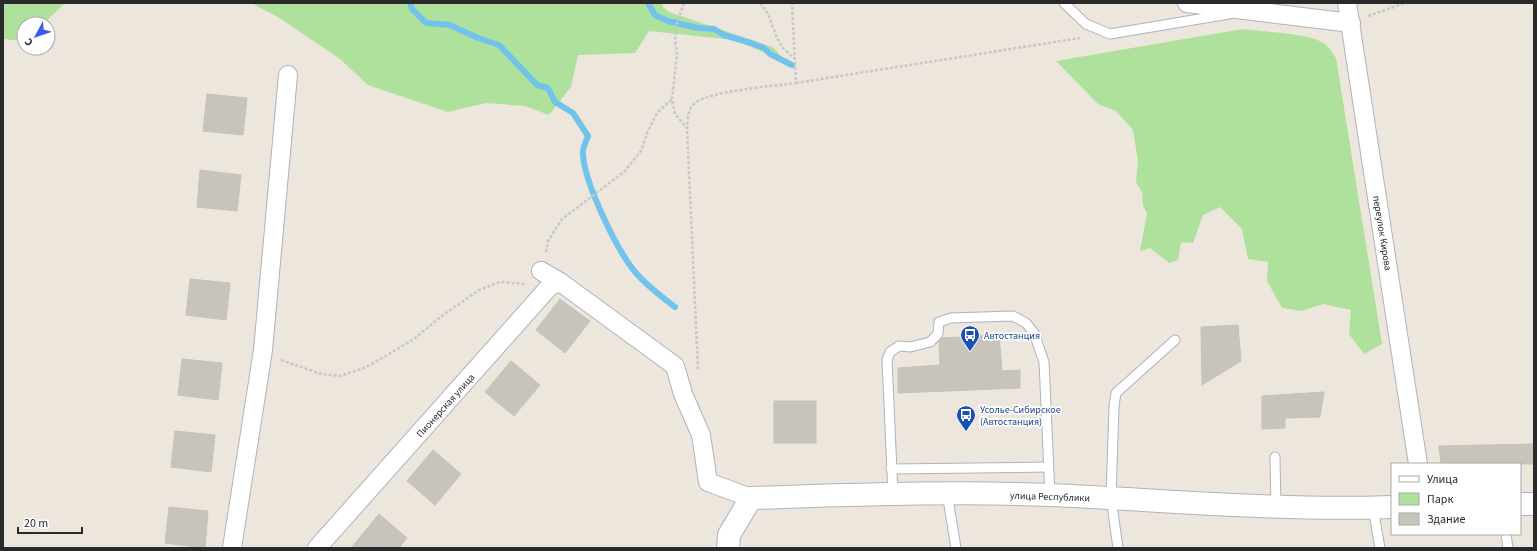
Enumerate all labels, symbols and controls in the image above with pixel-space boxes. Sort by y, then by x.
north arrow [16,16,56,56]
text: С [21,34,37,49]
street label: переулок Кирова [1369,195,1395,272]
bus stop icon: Автостанция [959,324,981,352]
place label: Автостанция [984,329,1040,343]
street label: Пионерская улица [413,371,478,441]
place label: Усолье-Сибирское (Автостанция) [980,403,1061,429]
bus stop icon: Усолье-Сибирское (Автостанция) [955,404,977,432]
legend [1391,463,1521,535]
text: Улица [1427,471,1458,488]
street label: улица Республики [1010,489,1090,505]
text: Парк [1427,491,1453,508]
scale bar [18,509,82,535]
text: Здание [1427,511,1466,528]
text: 20 m [24,515,48,532]

